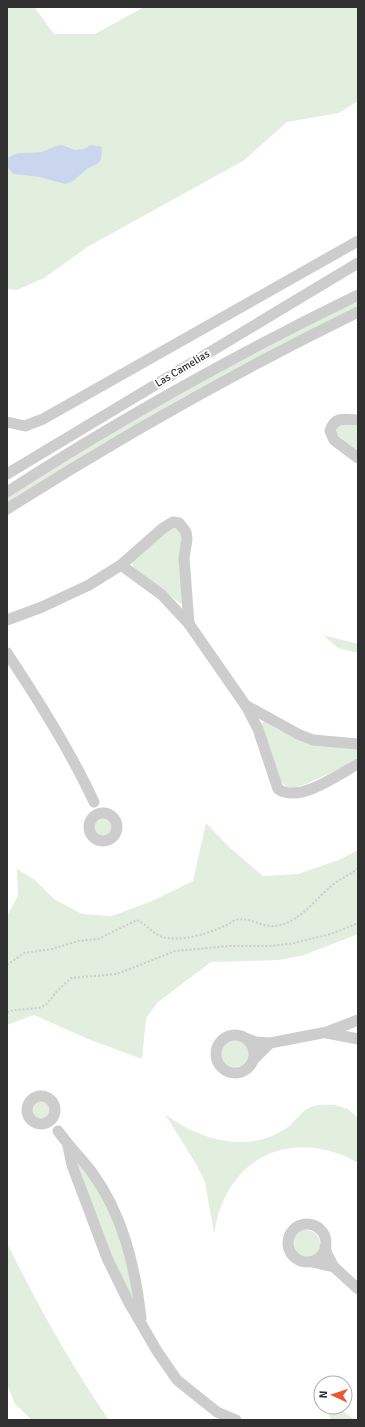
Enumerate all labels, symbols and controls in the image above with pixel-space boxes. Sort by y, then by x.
street label: Las Camelias [153,347,212,390]
north arrow [313,1375,353,1415]
text: N [317,1390,330,1399]

